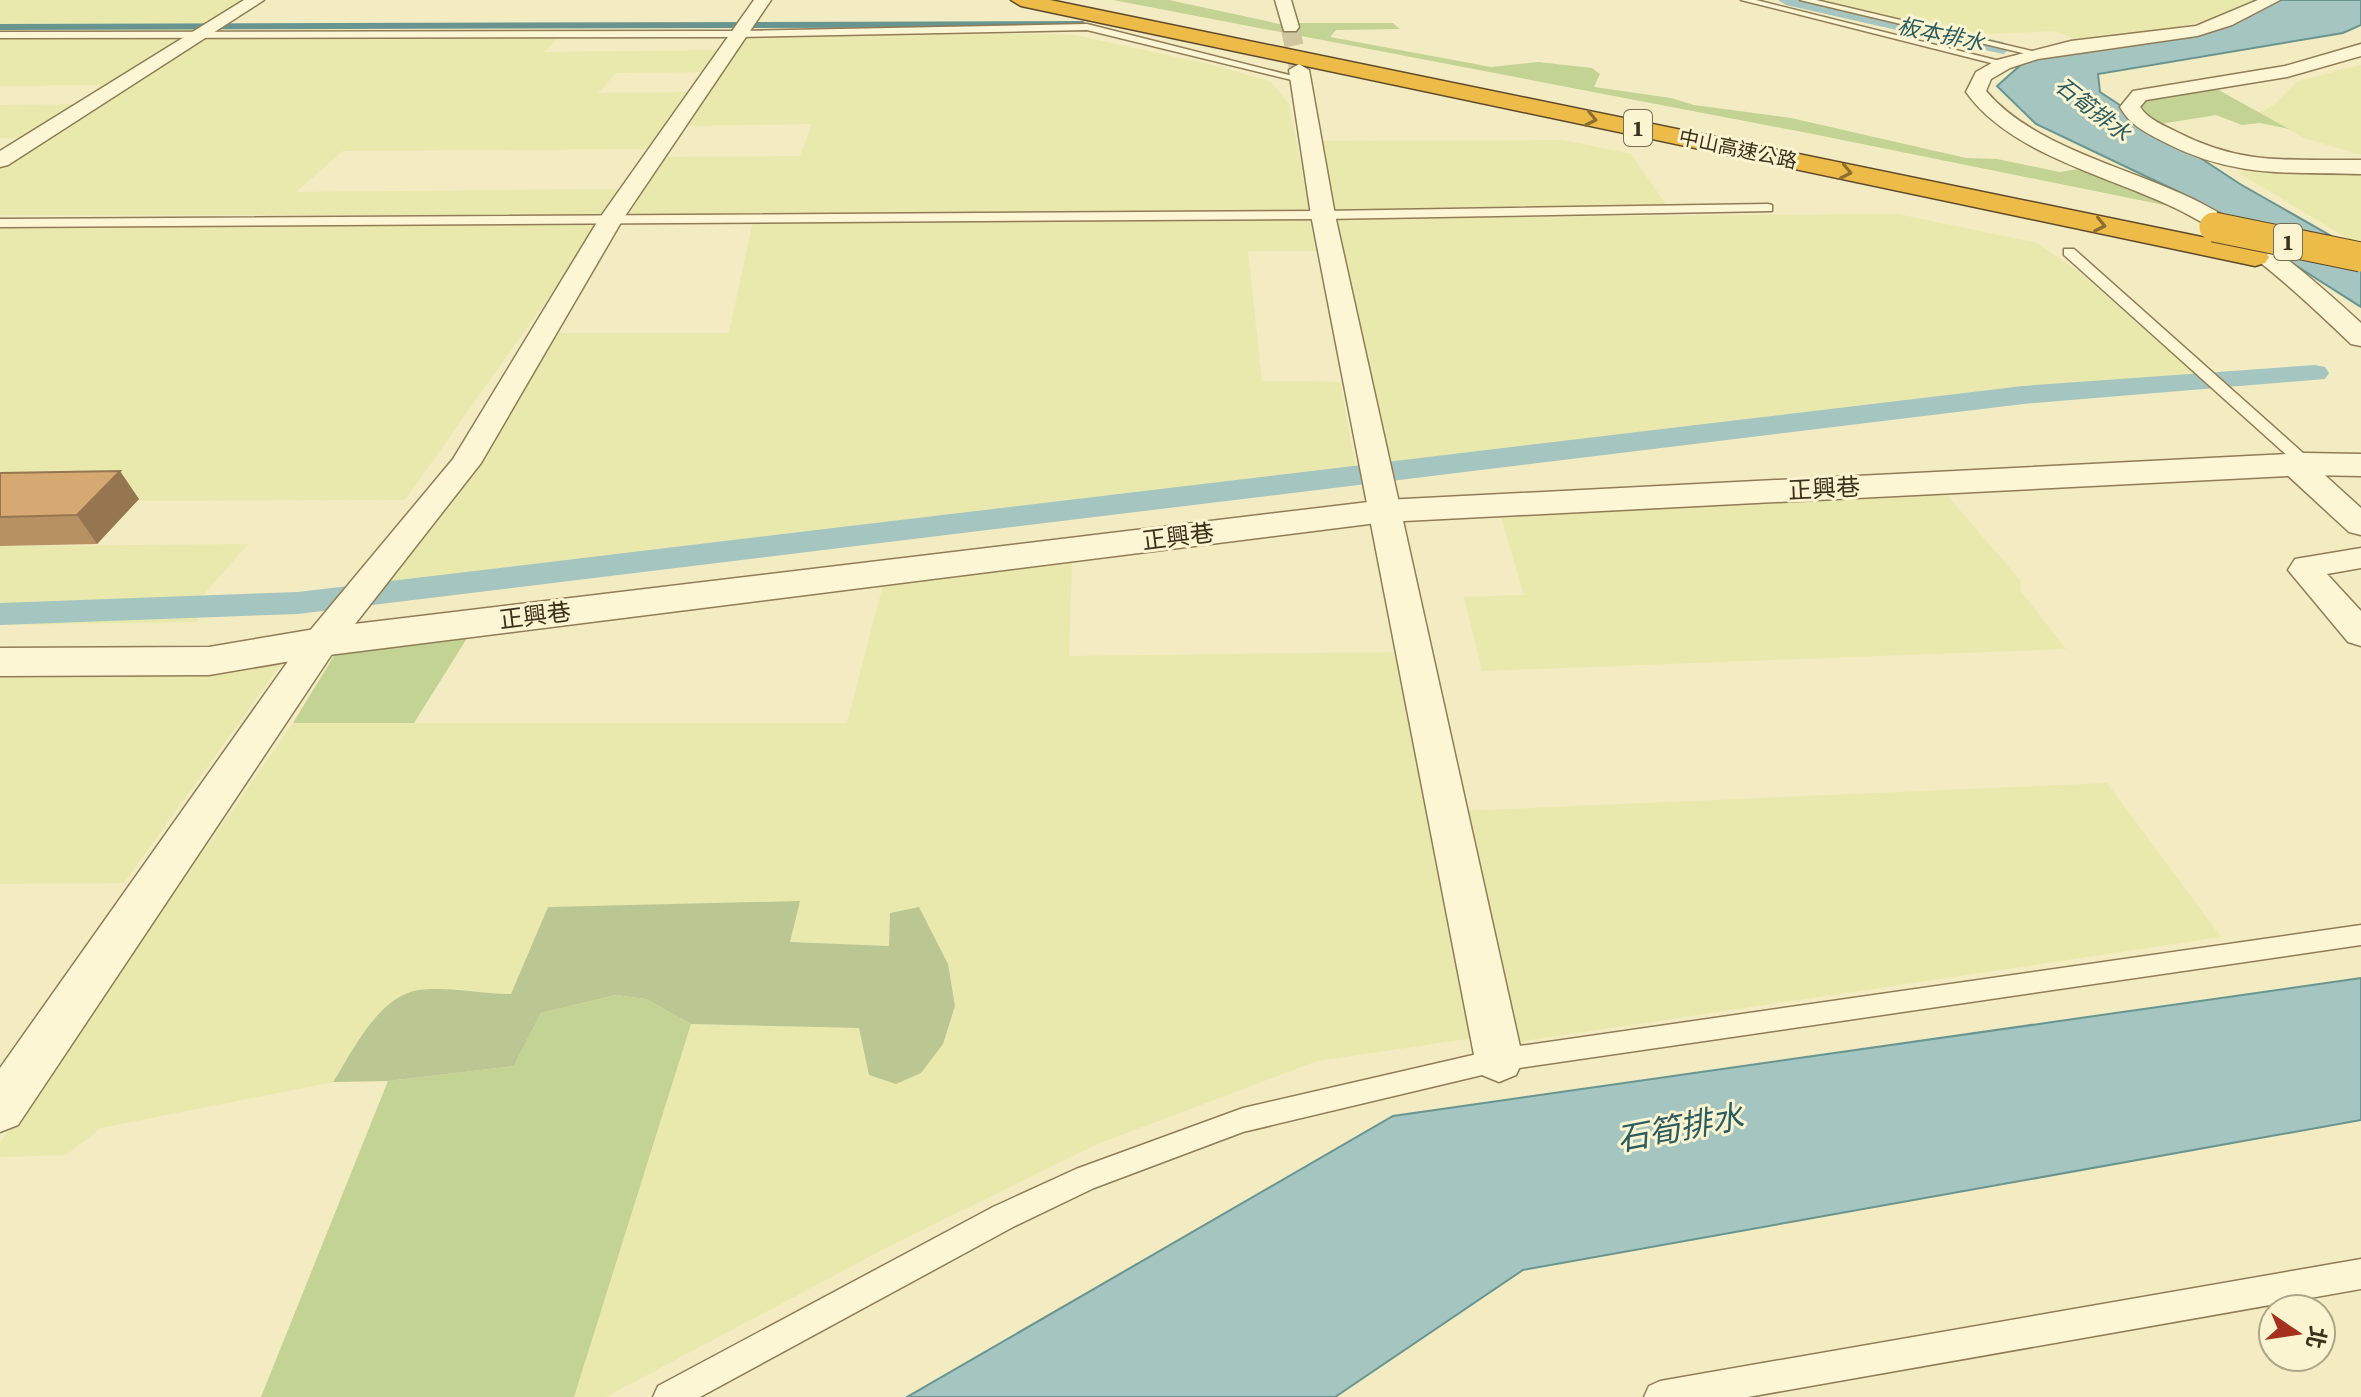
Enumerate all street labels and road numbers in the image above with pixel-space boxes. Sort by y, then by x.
road number: 1 [1624,110,1652,146]
street label: 中山高速公路 [1676,123,1800,175]
road number: 1 [2274,224,2302,260]
street label: 正興巷 [1787,470,1861,507]
street label: 正興巷 [1140,516,1216,557]
street label: 正興巷 [497,595,573,636]

